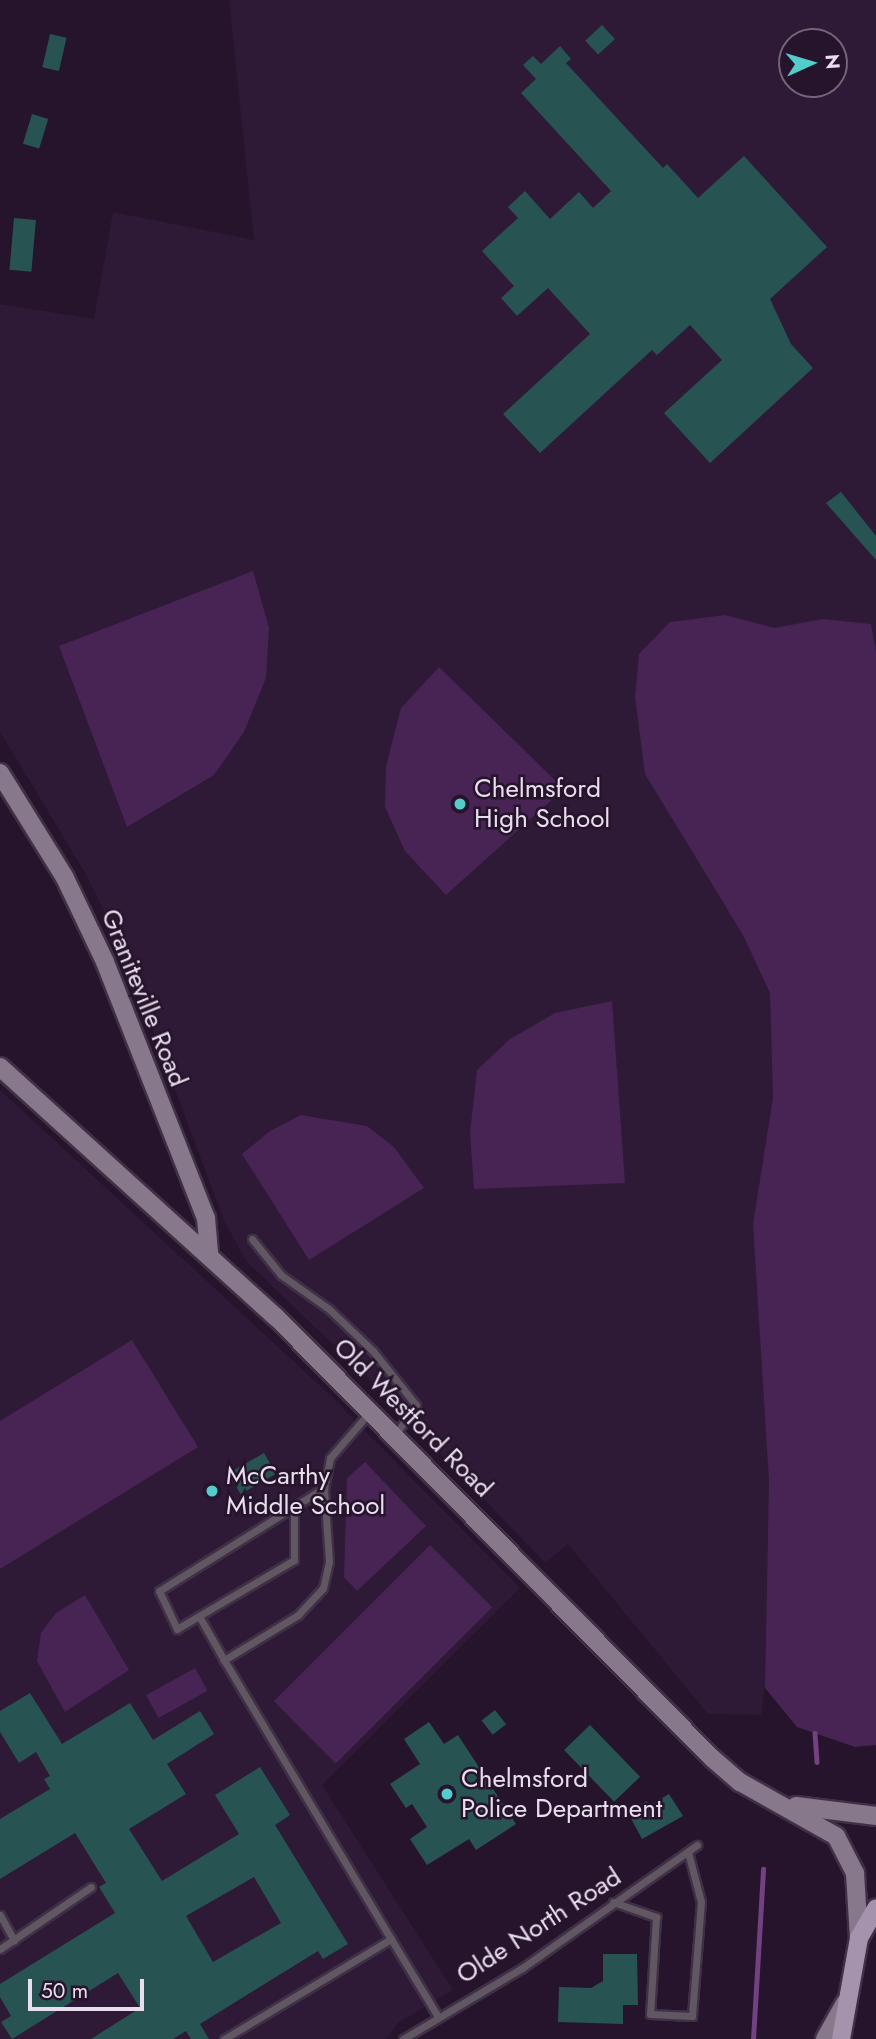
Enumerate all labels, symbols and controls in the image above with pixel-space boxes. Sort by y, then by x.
north arrow [778,28,848,98]
text: N [818,53,846,70]
place label: Chelmsford High School [474,773,610,834]
marker: Chelmsford High School [452,796,468,812]
street label: Graniteville Road [94,905,194,1091]
street label: Old Westford Road [327,1332,499,1504]
place label: McCarthy Middle School [226,1460,385,1522]
marker: McCarthy Middle School [204,1483,220,1499]
place label: Chelmsford Police Department [461,1763,662,1824]
marker: Chelmsford Police Department [439,1786,455,1802]
street label: Olde North Road [451,1861,627,1991]
scale bar [32,1966,147,2010]
text: 50 m [41,1976,88,2006]

